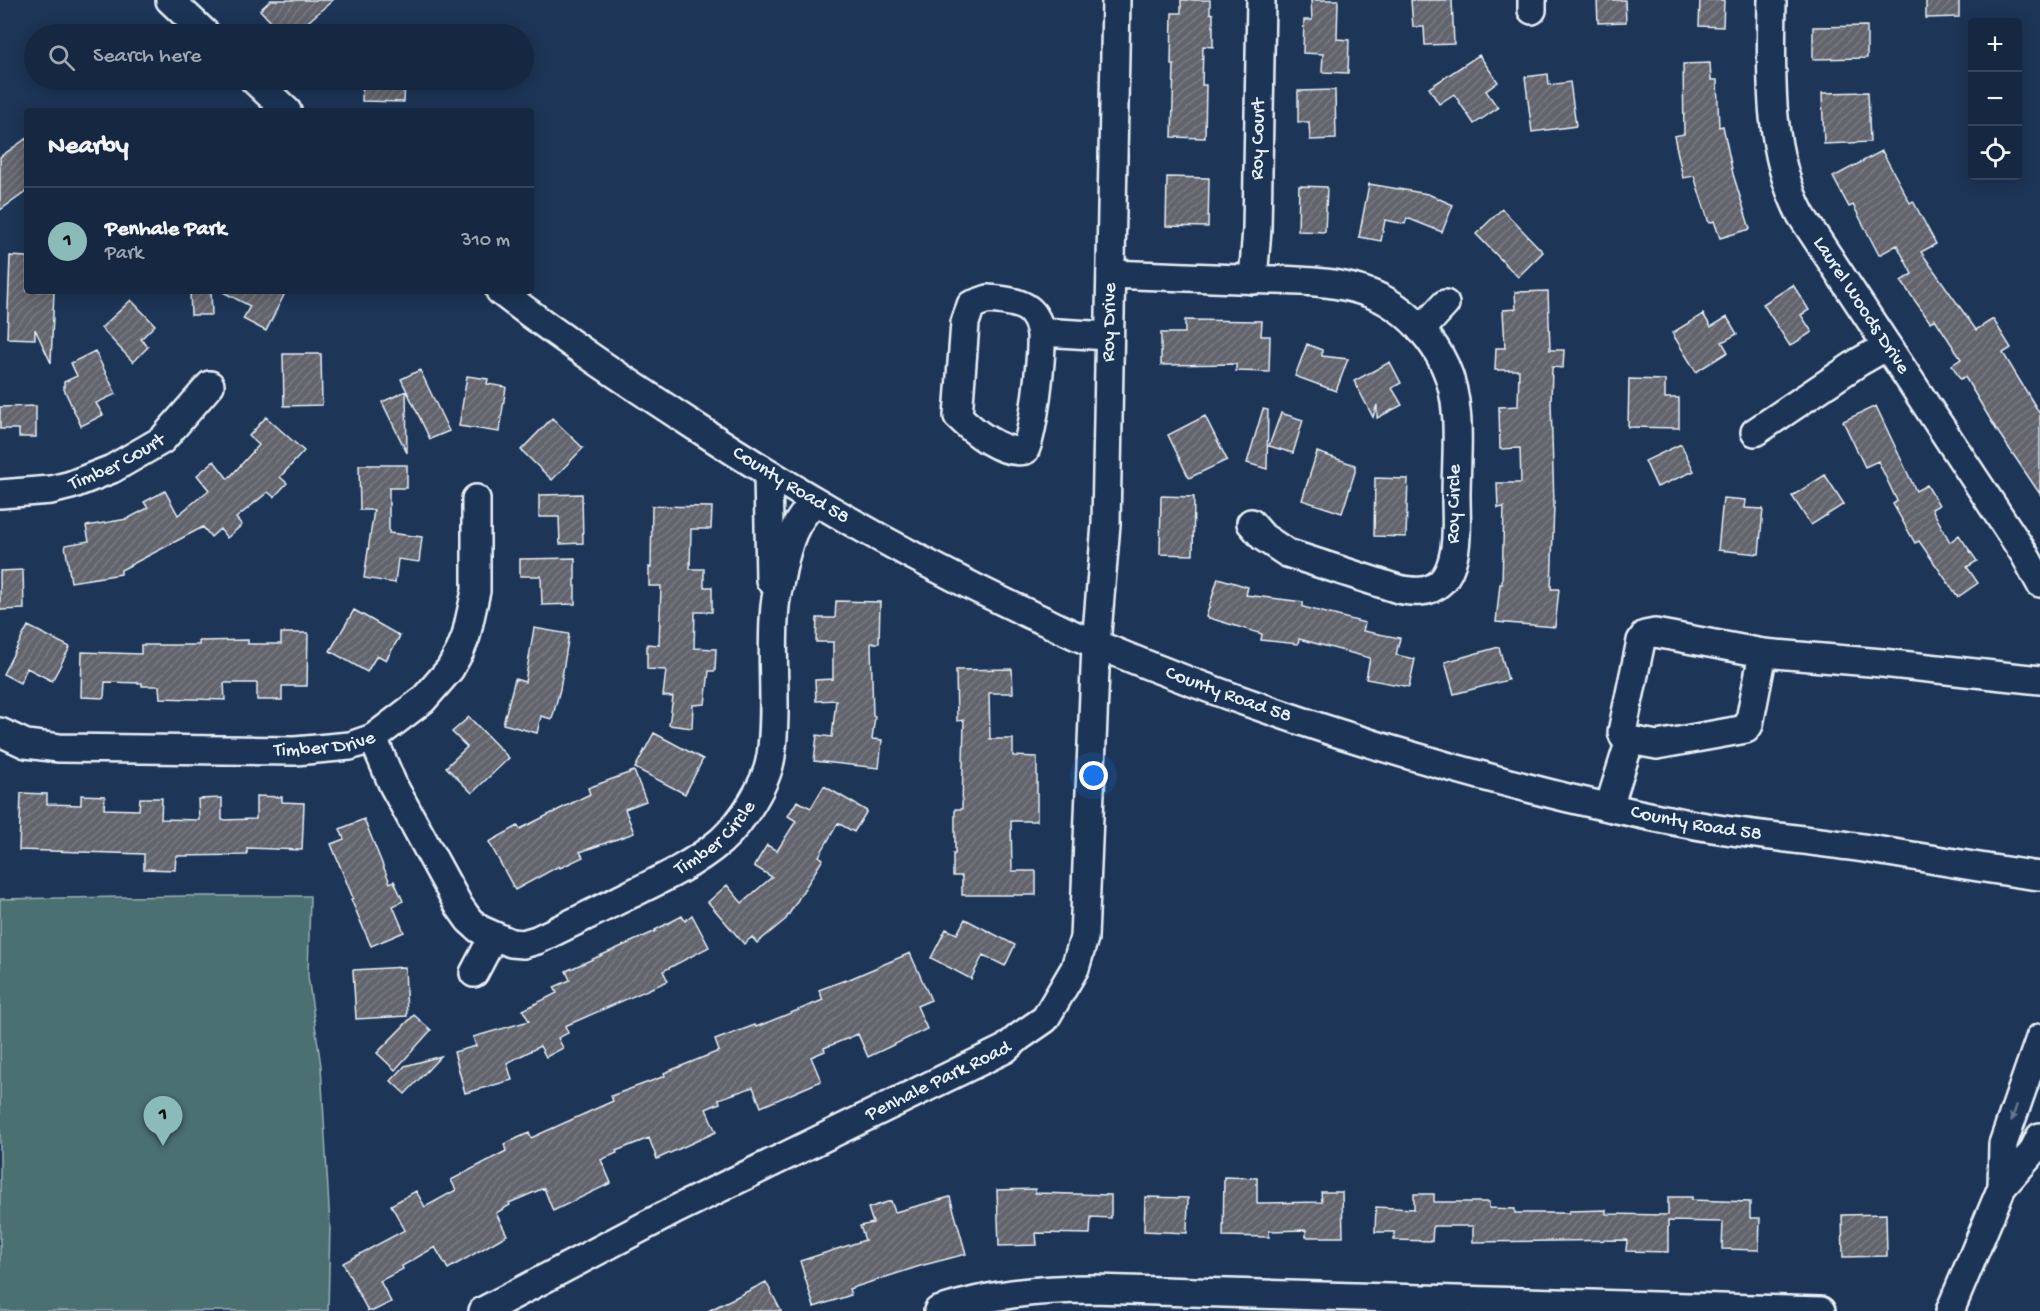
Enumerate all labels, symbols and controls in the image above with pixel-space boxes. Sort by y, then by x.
map controls [1968,18,2022,180]
button: + [1968,18,2022,72]
search box [24,24,534,90]
icon: search [45,41,78,74]
text: Search here [93,44,201,70]
button: − [1968,72,2022,126]
street label: Roy Court [1246,96,1271,180]
button: locate [1968,126,2022,180]
text: Nearby [48,132,129,163]
text: Penhale Park [105,217,226,243]
text: 1 [63,230,72,253]
text: 310 m [461,230,510,253]
street label: Laurel Woods Drive [1807,233,1915,379]
text: Park [105,243,143,266]
street label: Roy Drive [1098,282,1122,362]
street label: Timber Court [65,428,171,497]
street label: County Road 58 [728,442,853,530]
street label: Roy Circle [1443,464,1467,544]
street label: County Road 58 [1162,661,1294,728]
street label: Timber Drive [273,726,379,763]
your location [1079,761,1108,790]
street label: Timber Circle [670,796,762,882]
street label: County Road 58 [1628,801,1763,846]
street label: Penhale Park Road [861,1035,1017,1127]
pin: 1 [144,1096,182,1146]
one-way arrow [2009,1104,2019,1122]

